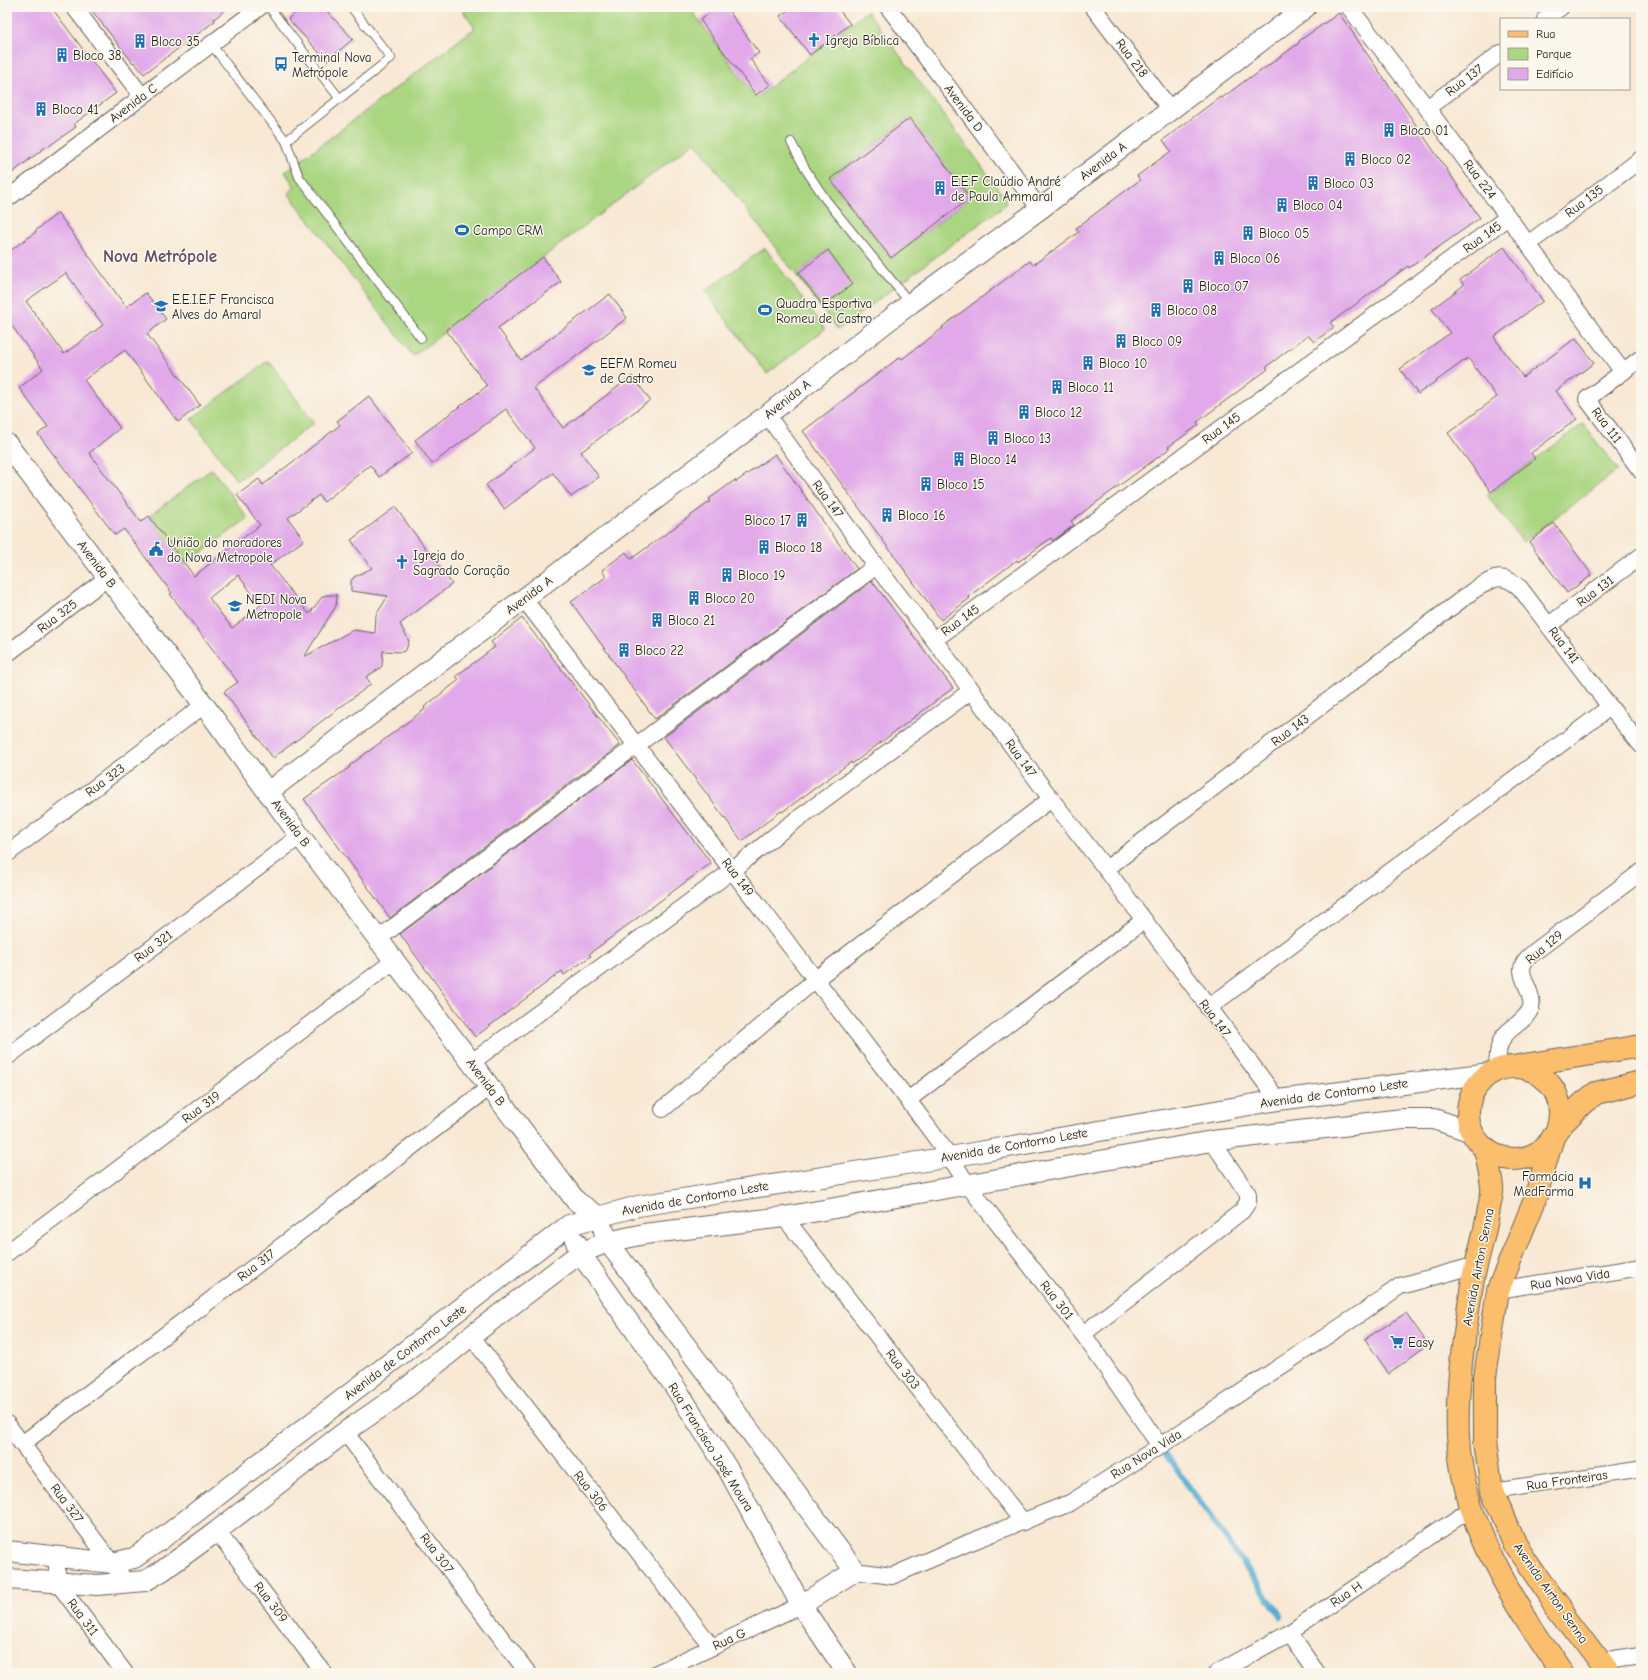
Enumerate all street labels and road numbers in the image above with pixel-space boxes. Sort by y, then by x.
street label: Rua 218 [1113,36,1151,80]
street label: Rua 137 [1442,61,1486,99]
street label: Avenida C [106,80,160,126]
street label: Avenida D [941,81,987,135]
street label: Avenida A [1077,138,1130,184]
street label: Rua 224 [1460,156,1500,202]
street label: Rua 135 [1562,182,1606,220]
street label: Rua 145 [1460,218,1504,256]
street label: Avenida A [761,376,814,422]
street label: Rua 111 [1589,404,1625,446]
street label: Rua 145 [1199,409,1243,447]
street label: Rua 147 [809,477,847,521]
street label: Avenida B [74,537,120,591]
street label: Avenida A [503,572,556,618]
street label: Rua 131 [1574,572,1616,610]
street label: Rua 325 [34,596,80,636]
street label: Rua 145 [938,601,982,639]
street label: Rua 141 [1545,624,1583,666]
street label: Rua 143 [1268,711,1312,749]
street label: Rua 147 [1002,736,1040,780]
street label: Rua 323 [82,760,128,800]
street label: Avenida B [269,796,313,850]
street label: Rua 149 [719,855,757,899]
street label: Rua 321 [131,927,175,965]
street label: Rua 129 [1522,927,1566,967]
street label: Rua 147 [1196,996,1234,1040]
street label: Avenida B [463,1055,509,1109]
street label: Avenida de Contorno Leste [1259,1075,1409,1111]
street label: Rua 319 [179,1088,223,1126]
street label: Avenida de Contorno Leste [939,1125,1089,1165]
street label: Avenida de Contorno Leste [620,1178,770,1218]
street label: Avenida Airton Senna [1459,1207,1497,1327]
street label: Rua 317 [234,1246,278,1284]
street label: Rua Nova Vida [1529,1265,1611,1293]
street label: Rua 301 [1037,1278,1077,1322]
street label: Avenida de Contorno Leste [341,1301,469,1403]
street label: Rua 303 [883,1346,923,1392]
street label: Rua Francisco José Moura [665,1380,757,1514]
street label: Rua Nova Vida [1108,1426,1184,1482]
street label: Rua Fronteiras [1525,1467,1609,1493]
street label: Rua 306 [571,1468,611,1514]
street label: Rua 327 [47,1481,87,1525]
street label: Rua 307 [417,1530,457,1576]
street label: Avenida Airton Senna [1511,1540,1591,1646]
street label: Rua H [1327,1578,1365,1610]
street label: Rua 309 [251,1579,291,1625]
street label: Rua 311 [64,1596,102,1638]
street label: Rua G [710,1625,748,1653]

